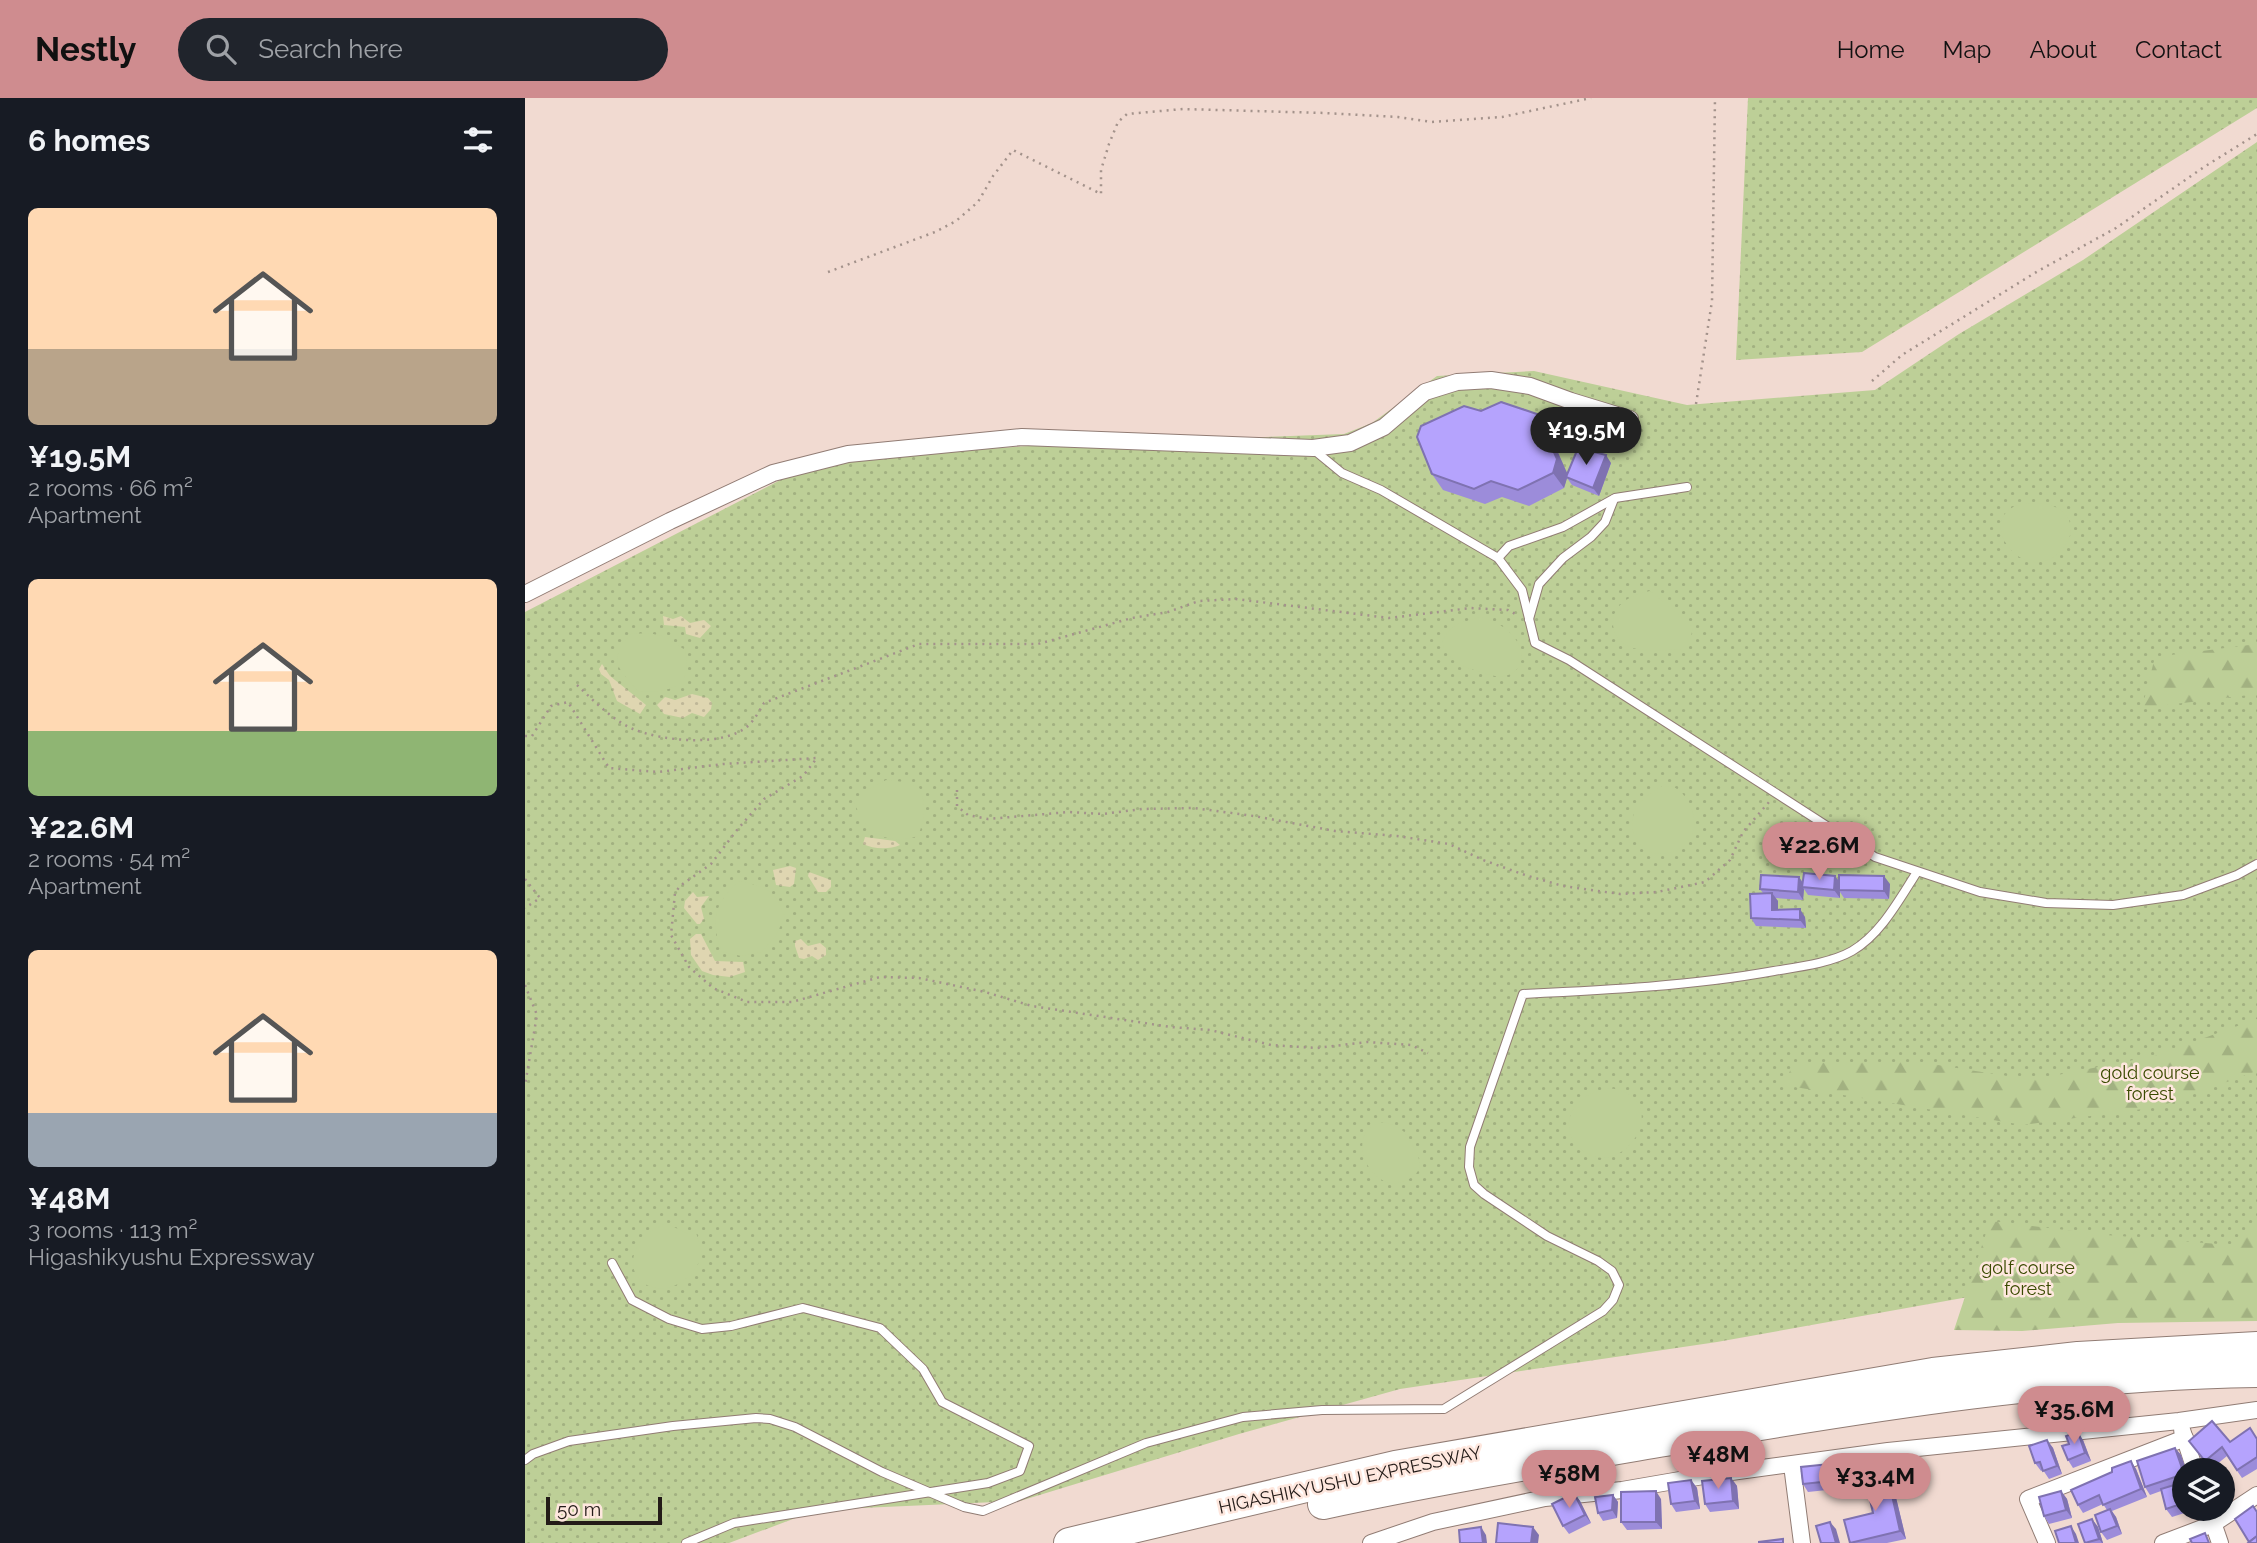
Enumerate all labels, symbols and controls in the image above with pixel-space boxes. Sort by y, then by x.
search box [178,18,668,81]
text: Nestly [35,30,136,69]
icon: search [202,30,240,68]
text: Search here [258,34,403,64]
text: Home [1837,35,1905,64]
text: Map [1943,35,1991,64]
text: About [2029,35,2097,64]
text: Contact [2135,35,2222,64]
icon: filters [459,121,497,159]
text: 6 homes [28,123,150,158]
icon: home [200,253,326,379]
pin: ¥19.5M [1529,408,1643,467]
text: ¥19.5M [1546,416,1626,443]
text: ¥19.5M [28,439,131,474]
text: 2 rooms · 66 m² [28,474,193,501]
text: Apartment [28,501,142,528]
icon: home [200,624,326,750]
text: ¥22.6M [28,810,134,845]
pin: ¥22.6M [1762,822,1876,882]
text: ¥22.6M [1778,831,1860,858]
text: 2 rooms · 54 m² [28,845,190,872]
text: Apartment [28,872,142,899]
icon: home [200,995,326,1121]
park label: gold course forest [2100,1062,2200,1104]
text: ¥48M [28,1181,111,1216]
text: 3 rooms · 113 m² [28,1216,197,1243]
text: Higashikyushu Expressway [28,1243,315,1270]
park label: golf course forest [1981,1257,2075,1299]
pin: ¥35.6M [2017,1386,2131,1446]
text: ¥35.6M [2034,1395,2114,1422]
pin: ¥48M [1677,1432,1759,1491]
text: ¥48M [1686,1440,1750,1467]
street label: HIGASHIKYUSHU EXPRESSWAY [1216,1441,1484,1518]
pin: ¥58M [1528,1450,1610,1510]
pin: ¥33.4M [1818,1454,1932,1513]
map controls [2172,1458,2235,1521]
button: layers [2172,1458,2235,1521]
text: ¥58M [1538,1459,1600,1486]
text: ¥33.4M [1835,1462,1915,1489]
scale bar [546,1494,661,1526]
text: 50 m [557,1498,601,1520]

